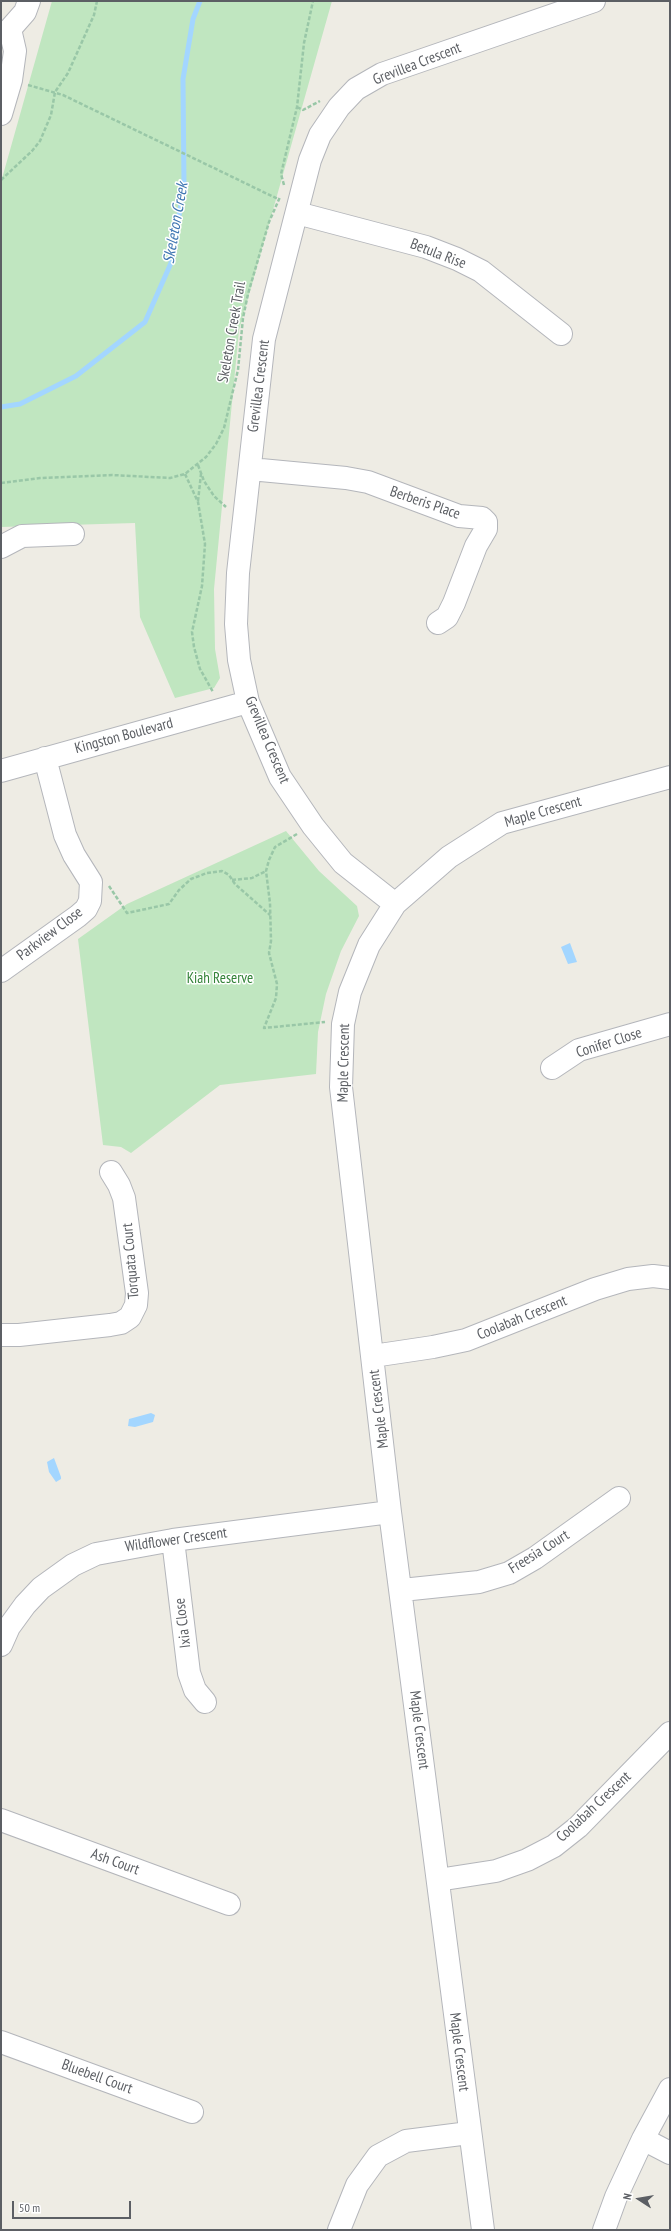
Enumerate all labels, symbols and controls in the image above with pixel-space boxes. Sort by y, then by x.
street label: Grevillea Crescent [370,39,464,89]
water label: Skeleton Creek [159,181,193,265]
street label: Betula Rise [408,235,468,273]
street label: Skeleton Creek Trail [214,280,250,384]
street label: Grevillea Crescent [244,339,274,433]
street label: Berberis Place [387,483,463,523]
street label: Grevillea Crescent [241,694,293,786]
street label: Kingston Boulevard [73,714,175,758]
street label: Maple Crescent [503,792,583,832]
street label: Parkview Close [14,903,86,965]
park label: Kiah Reserve [187,970,253,988]
street label: Maple Crescent [334,1023,354,1103]
street label: Conifer Close [574,1024,644,1062]
street label: Torquata Court [119,1222,143,1300]
street label: Coolabah Crescent [474,1292,570,1344]
street label: Maple Crescent [365,1369,393,1449]
street label: Wildflower Crescent [124,1524,228,1556]
street label: Freesia Court [505,1526,573,1578]
street label: Ixia Close [171,1597,195,1649]
street label: Maple Crescent [405,1690,433,1770]
street label: Coolabah Crescent [553,1768,635,1846]
street label: Ash Court [88,1845,142,1879]
street label: Maple Crescent [445,2012,473,2092]
street label: Bluebell Court [59,2056,135,2098]
north arrow [619,2179,659,2219]
text: N [620,2192,635,2201]
scale bar [14,2193,133,2219]
text: 50 m [19,2200,40,2215]

